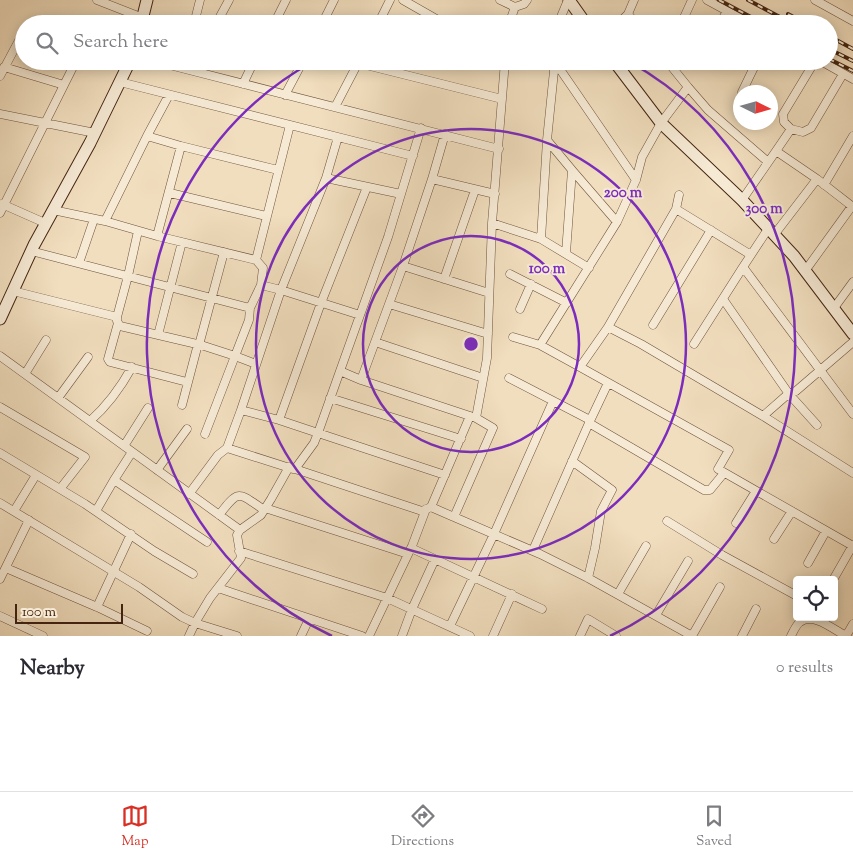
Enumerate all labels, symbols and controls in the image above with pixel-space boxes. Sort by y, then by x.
search box [15,15,838,70]
icon: search [33,29,61,57]
text: Search here [73,29,168,56]
north arrow [733,85,778,130]
text: 200 m [604,183,643,204]
text: 300 m [745,199,783,220]
text: 100 m [529,259,566,280]
centre of rings [462,335,480,353]
map controls [793,576,838,621]
button: locate [793,576,838,621]
scale bar [15,601,122,624]
text: 100 m [22,603,56,623]
text: Nearby [20,654,85,684]
text: 0 results [776,657,833,680]
tab: Map [121,802,149,852]
tab: Directions [391,802,454,852]
tab: Saved [696,802,732,852]

